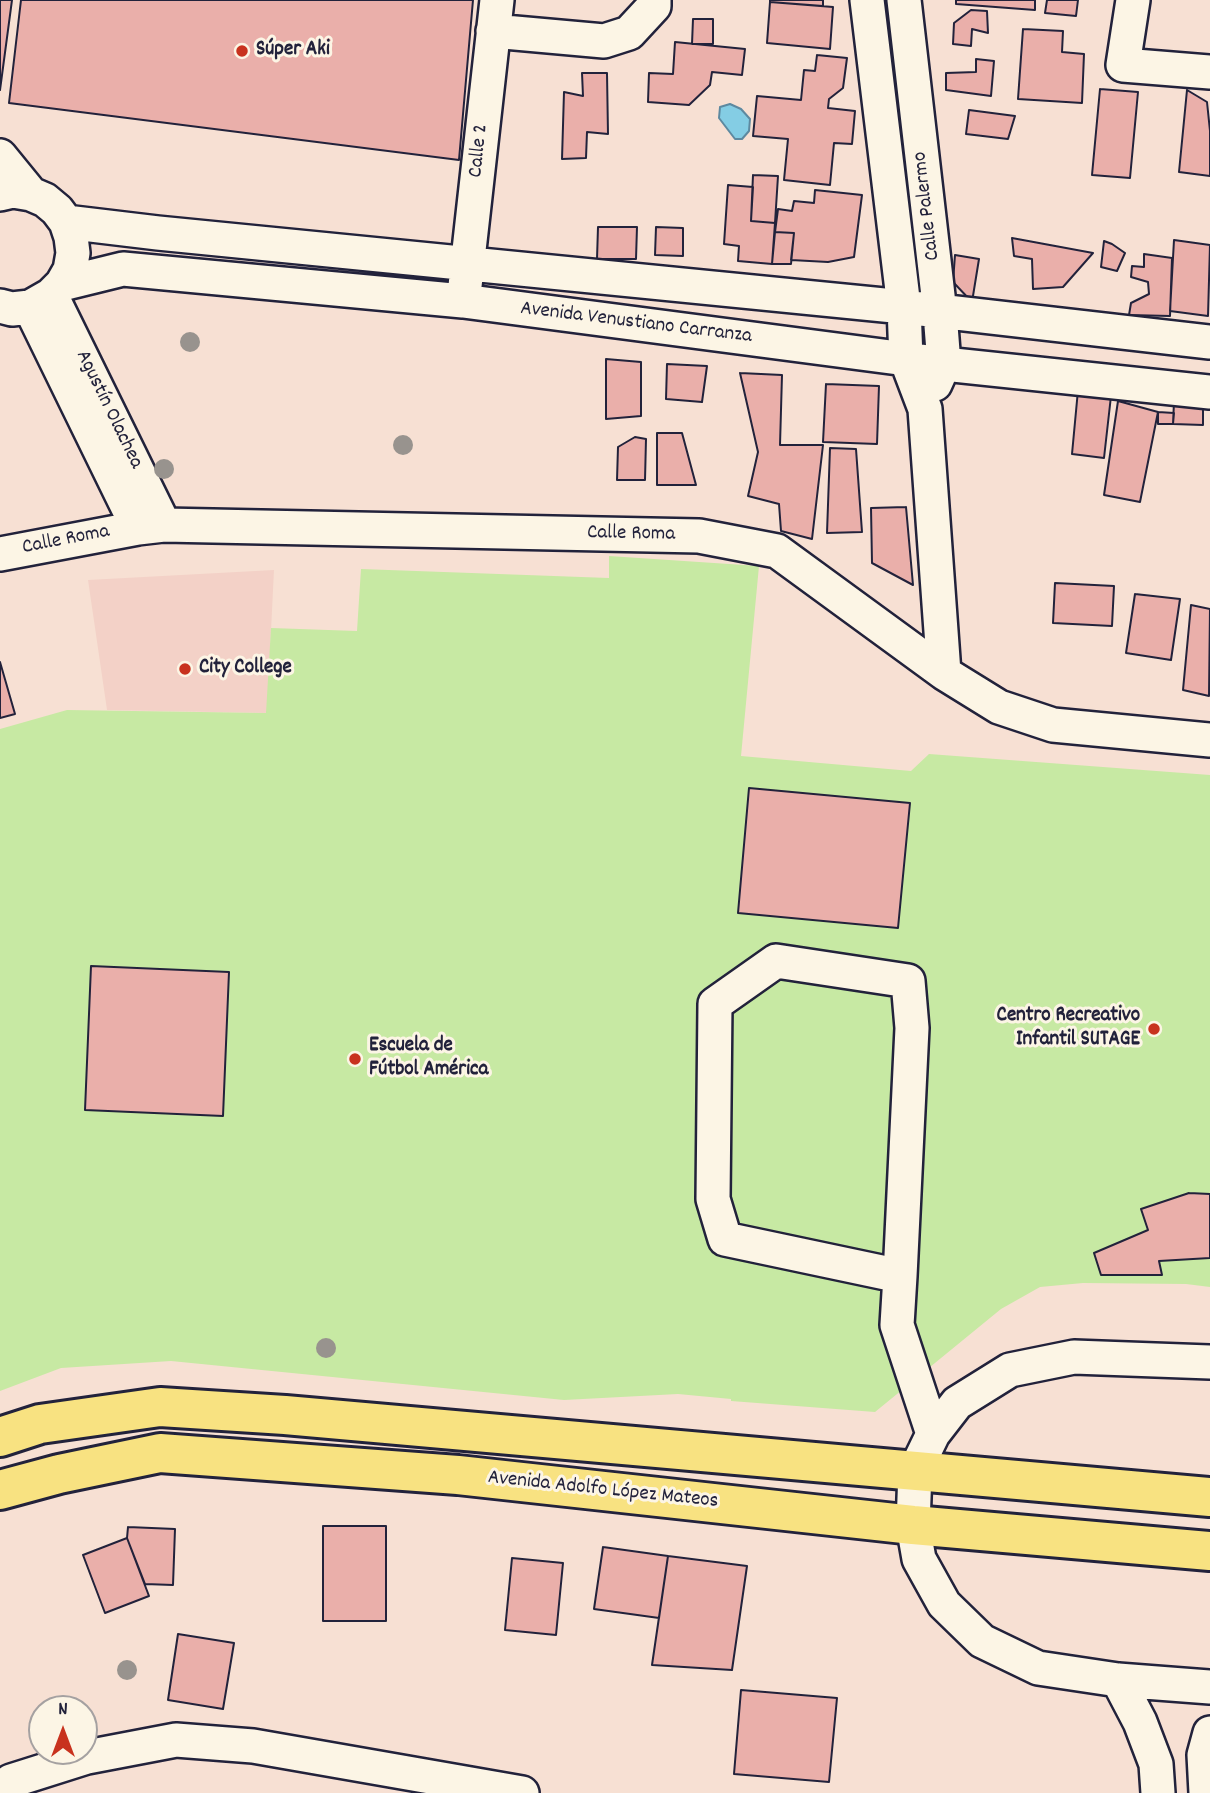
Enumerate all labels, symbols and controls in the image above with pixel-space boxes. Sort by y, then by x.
place label: Súper Aki [256,38,330,64]
marker: Súper Aki [234,43,250,59]
street label: Calle 2 [465,123,495,179]
street label: Calle Palermo [909,150,947,262]
street label: Avenida Venustiano Carranza [519,297,753,351]
street label: Agustín Olachea [68,347,148,473]
street label: Calle Roma [20,520,112,562]
street label: Calle Roma [587,522,675,548]
place label: City College [199,656,292,682]
marker: City College [177,661,193,677]
place label: Centro Recreativo Infantil SUTAGE [997,1004,1140,1054]
marker: Centro Recreativo Infantil SUTAGE [1146,1021,1162,1037]
place label: Escuela de Fútbol América [369,1034,488,1084]
marker: Escuela de Fútbol América [347,1051,363,1067]
street label: Avenida Adolfo López Mateos [486,1466,720,1516]
north arrow [28,1695,98,1765]
text: N [58,1697,68,1724]

